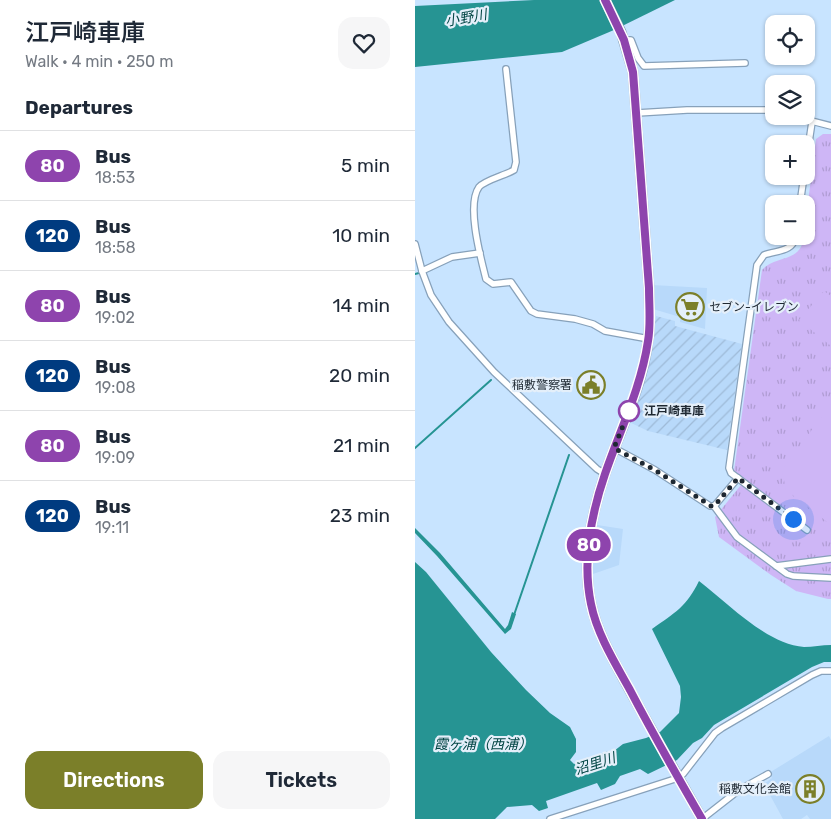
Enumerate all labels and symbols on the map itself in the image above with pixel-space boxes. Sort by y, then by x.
water label: 小野川 [444,6,490,30]
supermarket icon: セブン-イレブン [675,292,705,322]
place label: セブン-イレブン [709,300,799,314]
public building icon: 稲敷警察署 [576,370,606,400]
place label: 稲敷警察署 [512,378,572,392]
marker: 江戸崎車庫 [618,400,640,422]
place label: 江戸崎車庫 [644,404,704,418]
your location [781,507,806,532]
line badge: 80 [567,529,611,561]
water label: 霞ヶ浦（西浦） [434,736,532,753]
water label: 沼里川 [572,749,620,779]
building icon: 稲敷文化会館 [795,774,825,804]
place label: 稲敷文化会館 [719,782,791,796]

